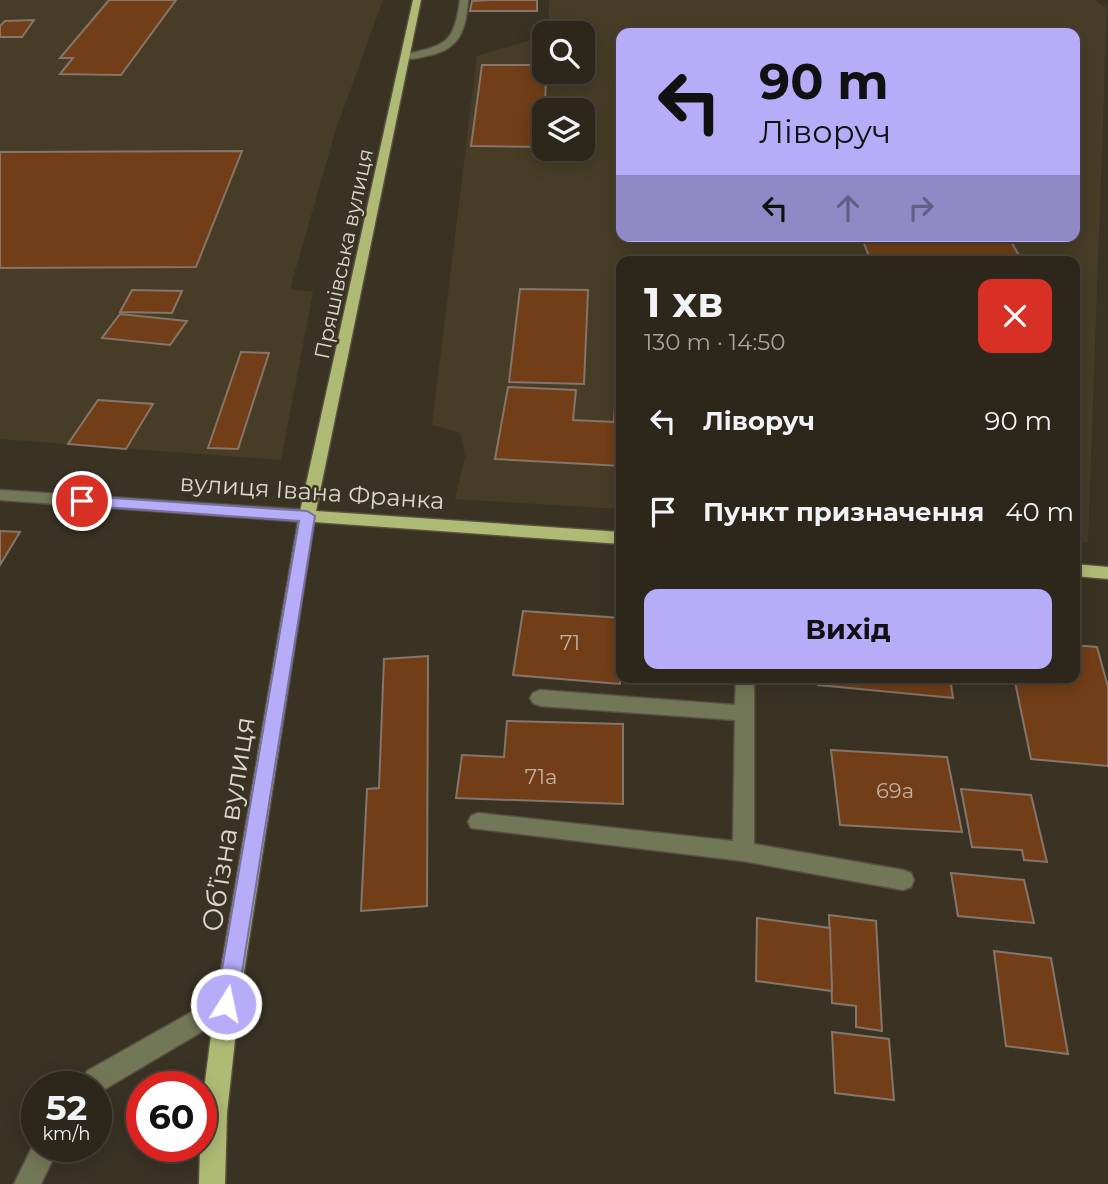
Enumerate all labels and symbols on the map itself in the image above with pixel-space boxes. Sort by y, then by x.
street label: Пряшівська вулиця [309,146,378,361]
street label: вулиця Івана Франка [179,468,445,515]
pin [52,471,112,531]
house number: 71 [560,630,580,655]
street label: Обʼїзна вулиця [194,714,262,934]
house number: 71а [525,764,557,789]
house number: 69а [876,778,914,803]
position arrow [189,967,263,1041]
speed limit sign: 60 [126,1071,217,1162]

